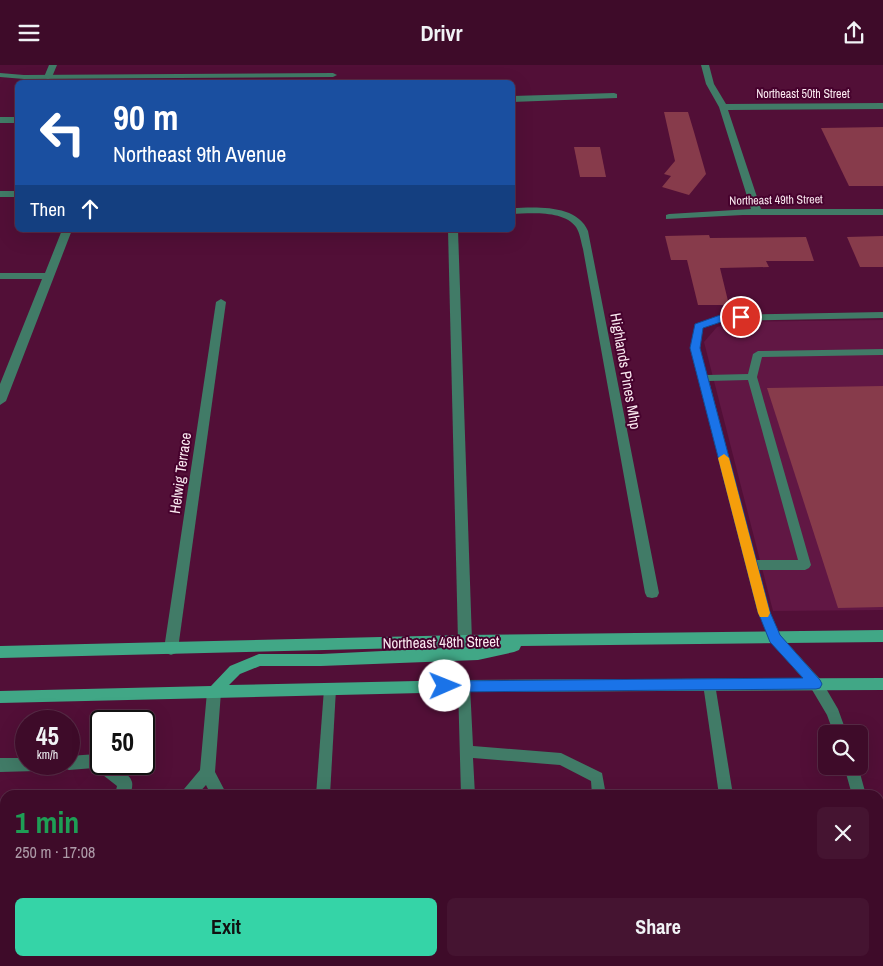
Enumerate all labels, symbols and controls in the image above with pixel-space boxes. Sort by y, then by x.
text: Drivr [420,18,463,48]
icon: menu [15,19,43,47]
icon: share [840,19,868,47]
street label: Northeast 50th Street [756,86,850,102]
text: 90 m [113,94,178,141]
icon: left [30,100,95,165]
text: Northeast 9th Avenue [113,139,286,169]
street label: Northeast 49th Street [729,191,823,209]
icon: ahead [76,195,104,223]
text: Then [30,196,66,222]
pin [720,296,762,338]
icon: arrive [727,303,755,331]
street label: Highlands Pines Mhp [605,311,647,431]
street label: Helwig Terrace [164,431,196,515]
street label: Northeast 48th Street [382,630,500,654]
position arrow [418,659,470,711]
speed limit sign: 50 [90,710,155,775]
text: 45 [36,719,59,753]
map controls [818,725,868,775]
button: search [818,725,868,775]
text: km/h [37,747,58,763]
text: 1 min [15,802,79,842]
button: close [817,807,869,859]
text: 250 m · 17:08 [15,841,95,863]
button: Exit [15,898,437,956]
button: Share [447,898,869,956]

